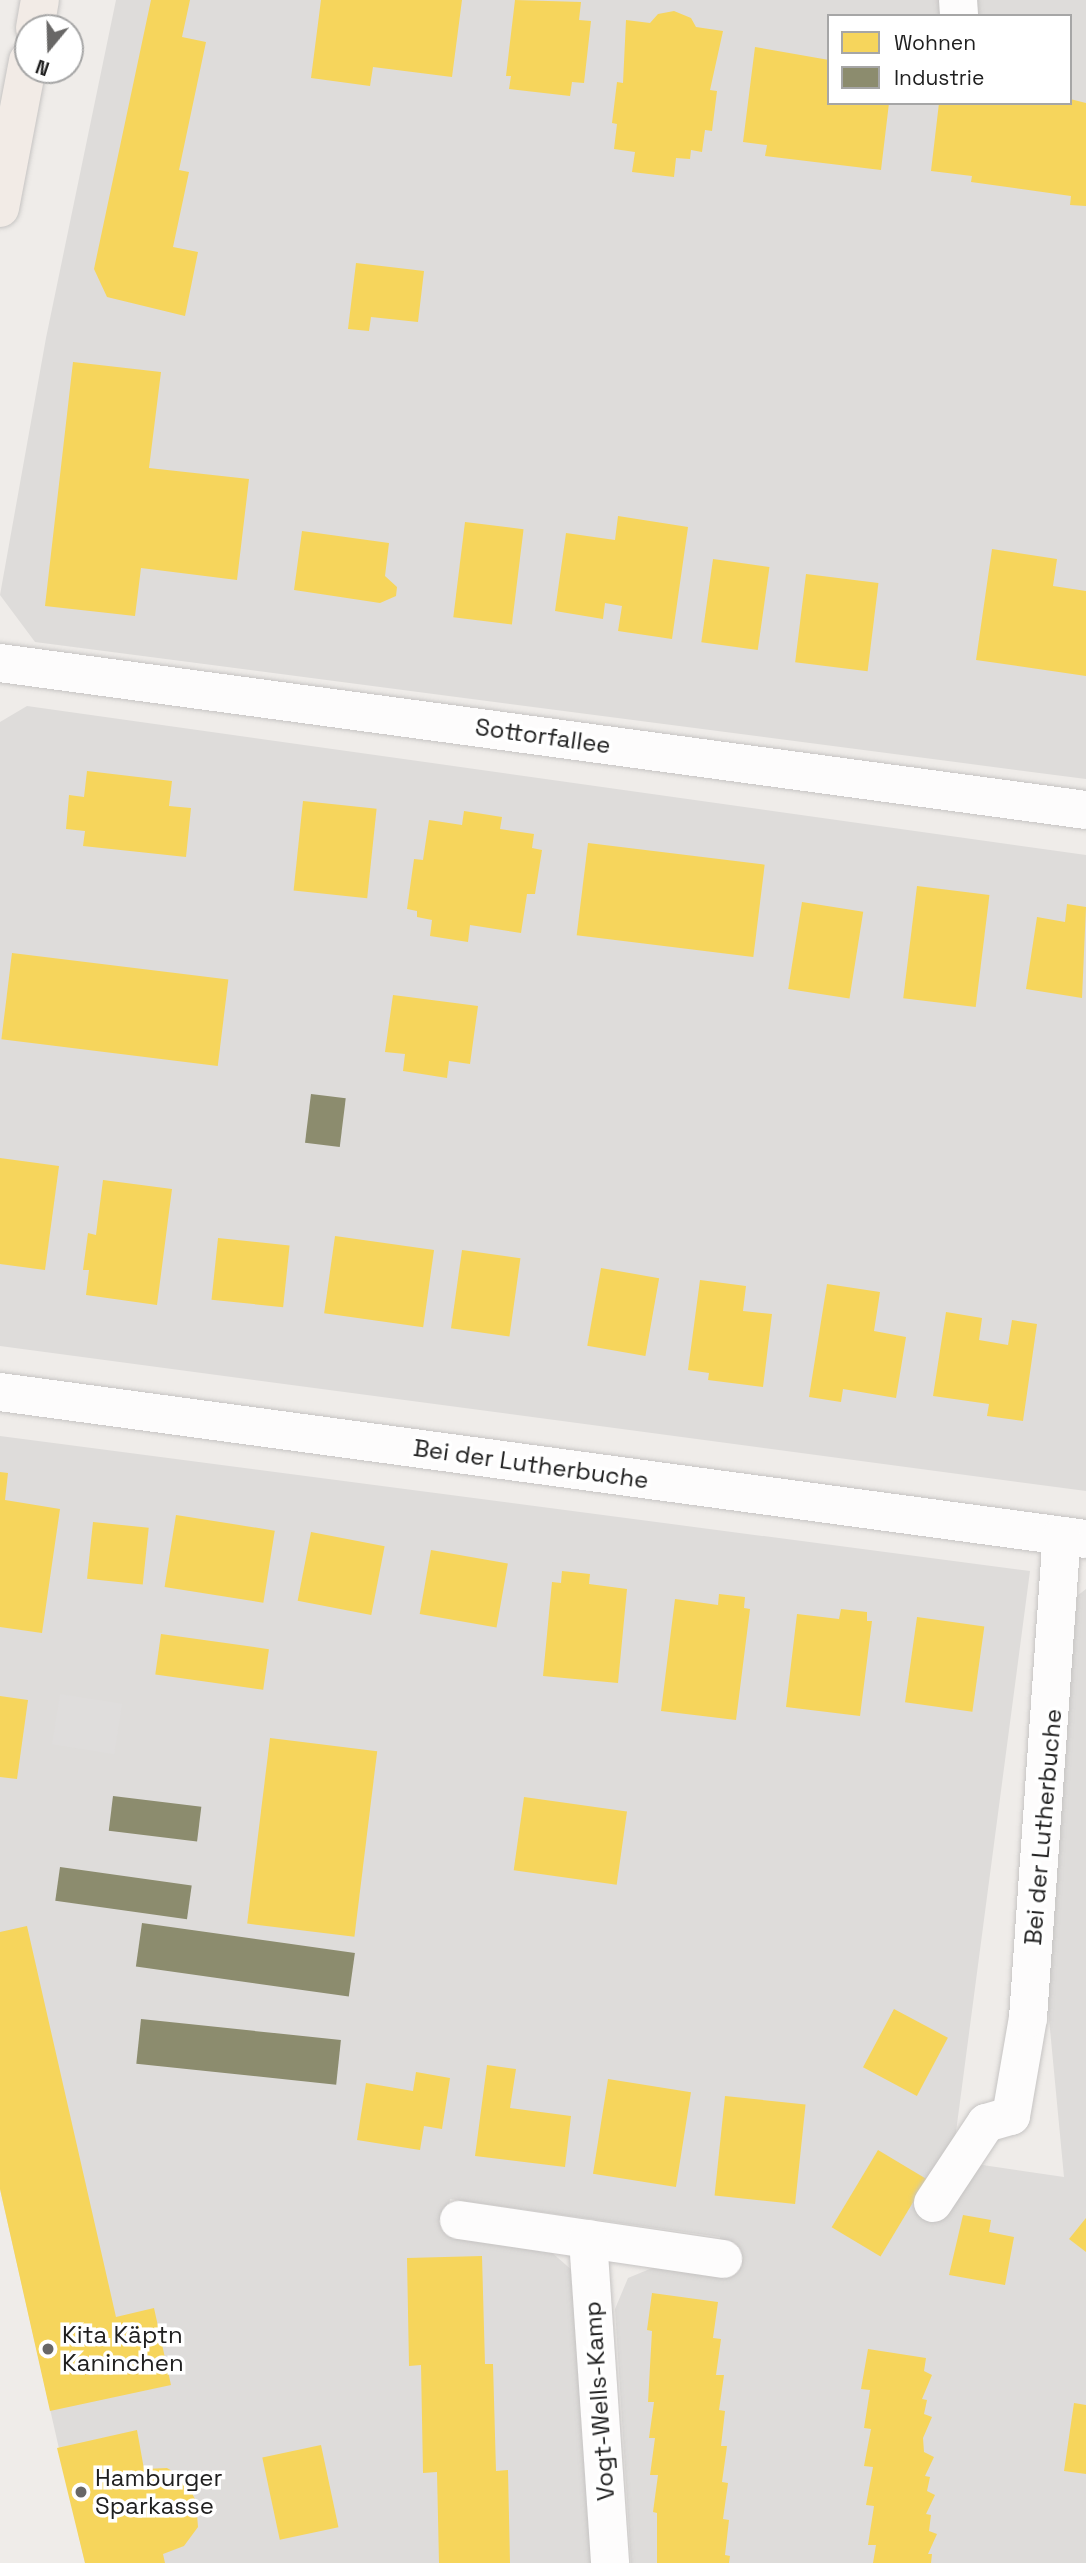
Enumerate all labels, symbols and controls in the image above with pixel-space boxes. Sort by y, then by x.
north arrow [14,14,84,84]
legend [827,14,1072,105]
text: Wohnen [894,29,976,56]
text: N [33,54,53,81]
text: Industrie [894,64,984,91]
street label: Sottorfallee [473,712,613,760]
street label: Bei der Lutherbuche [412,1433,650,1495]
street label: Bei der Lutherbuche [1018,1708,1068,1946]
street label: Vogt-Wells-Kamp [578,2300,620,2502]
place label: Kita Käptn Kaninchen [62,2321,184,2377]
marker: Kita Käptn Kaninchen [40,2341,56,2357]
place label: Hamburger Sparkasse [95,2464,223,2520]
marker: Hamburger Sparkasse [73,2484,89,2500]

